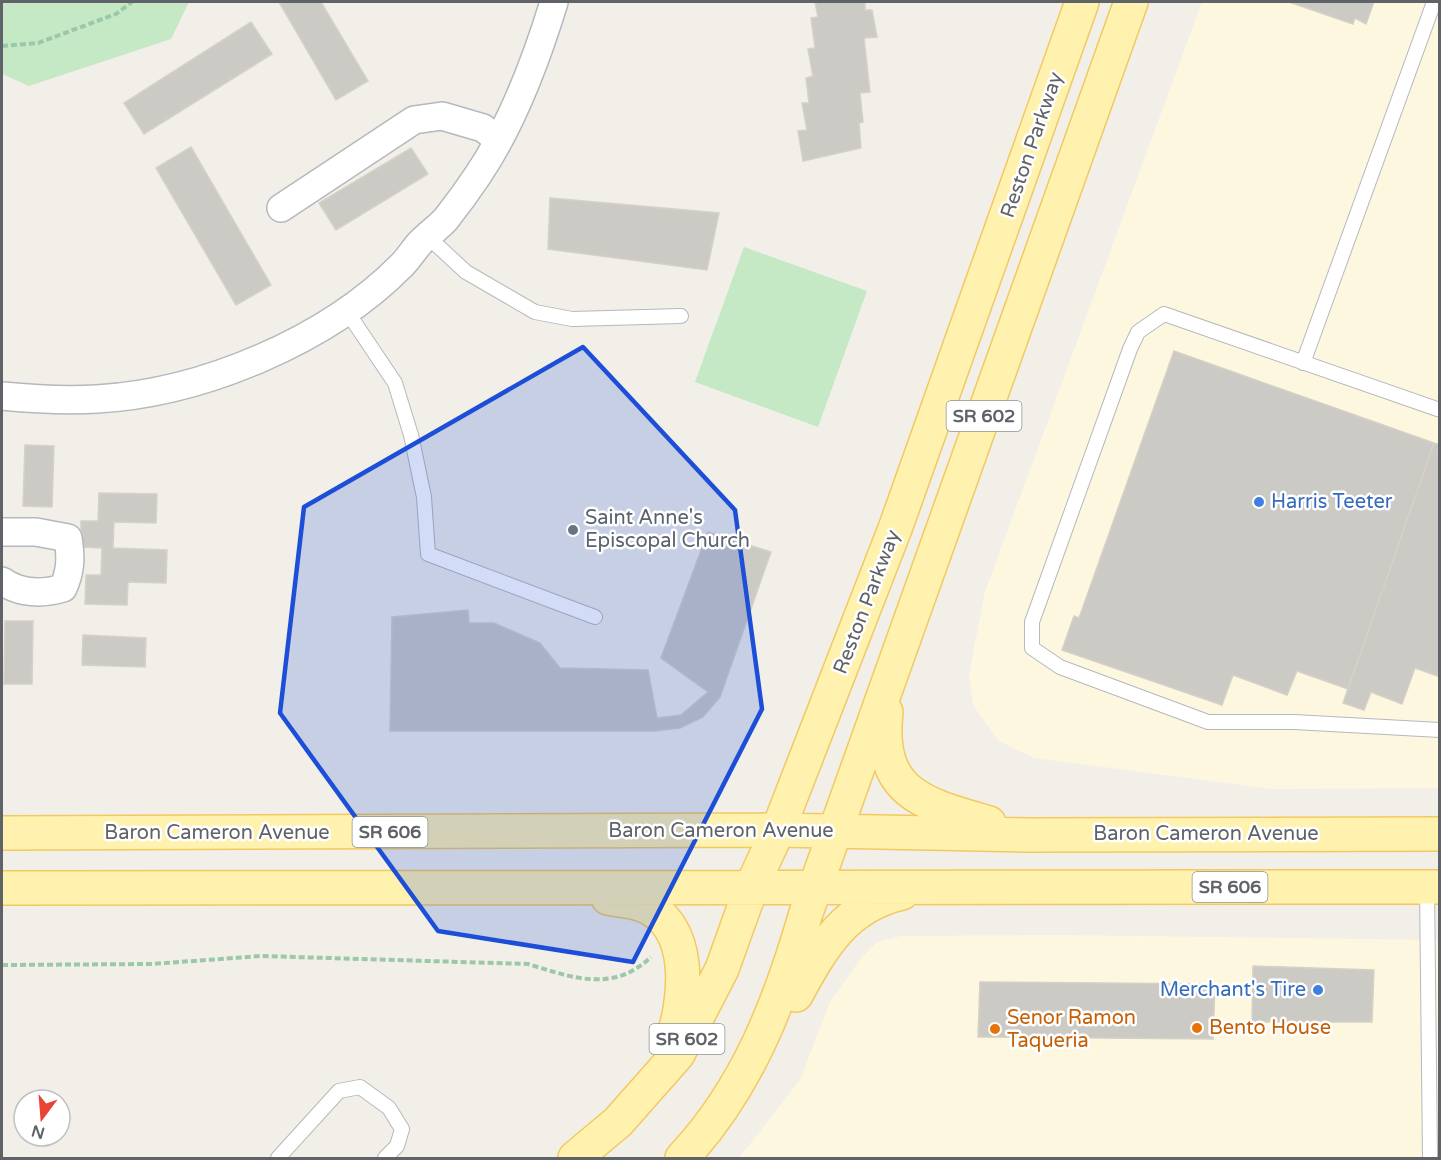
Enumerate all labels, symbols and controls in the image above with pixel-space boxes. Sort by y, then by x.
street label: Reston Parkway [996,69,1068,221]
road number: SR 602 [946,401,1022,431]
place label: Harris Teeter [1271,490,1393,514]
marker: Harris Teeter [1252,495,1266,509]
place label: Saint Anne's Episcopal Church [585,506,750,553]
marker: Saint Anne's Episcopal Church [566,523,580,537]
street label: Reston Parkway [828,526,906,677]
road number: SR 606 [352,817,428,847]
street label: Baron Cameron Avenue [608,819,834,843]
street label: Baron Cameron Avenue [104,821,330,845]
street label: Baron Cameron Avenue [1093,822,1319,846]
road number: SR 606 [1192,872,1268,902]
place label: Merchant's Tire [1160,978,1306,1002]
marker: Merchant's Tire [1311,983,1325,997]
place label: Senor Ramon Taqueria [1007,1006,1136,1053]
place label: Bento House [1209,1016,1331,1040]
marker: Bento House [1190,1021,1204,1035]
marker: Senor Ramon Taqueria [988,1022,1002,1036]
road number: SR 602 [650,1024,724,1054]
north arrow [12,1088,72,1148]
text: N [29,1120,47,1143]

